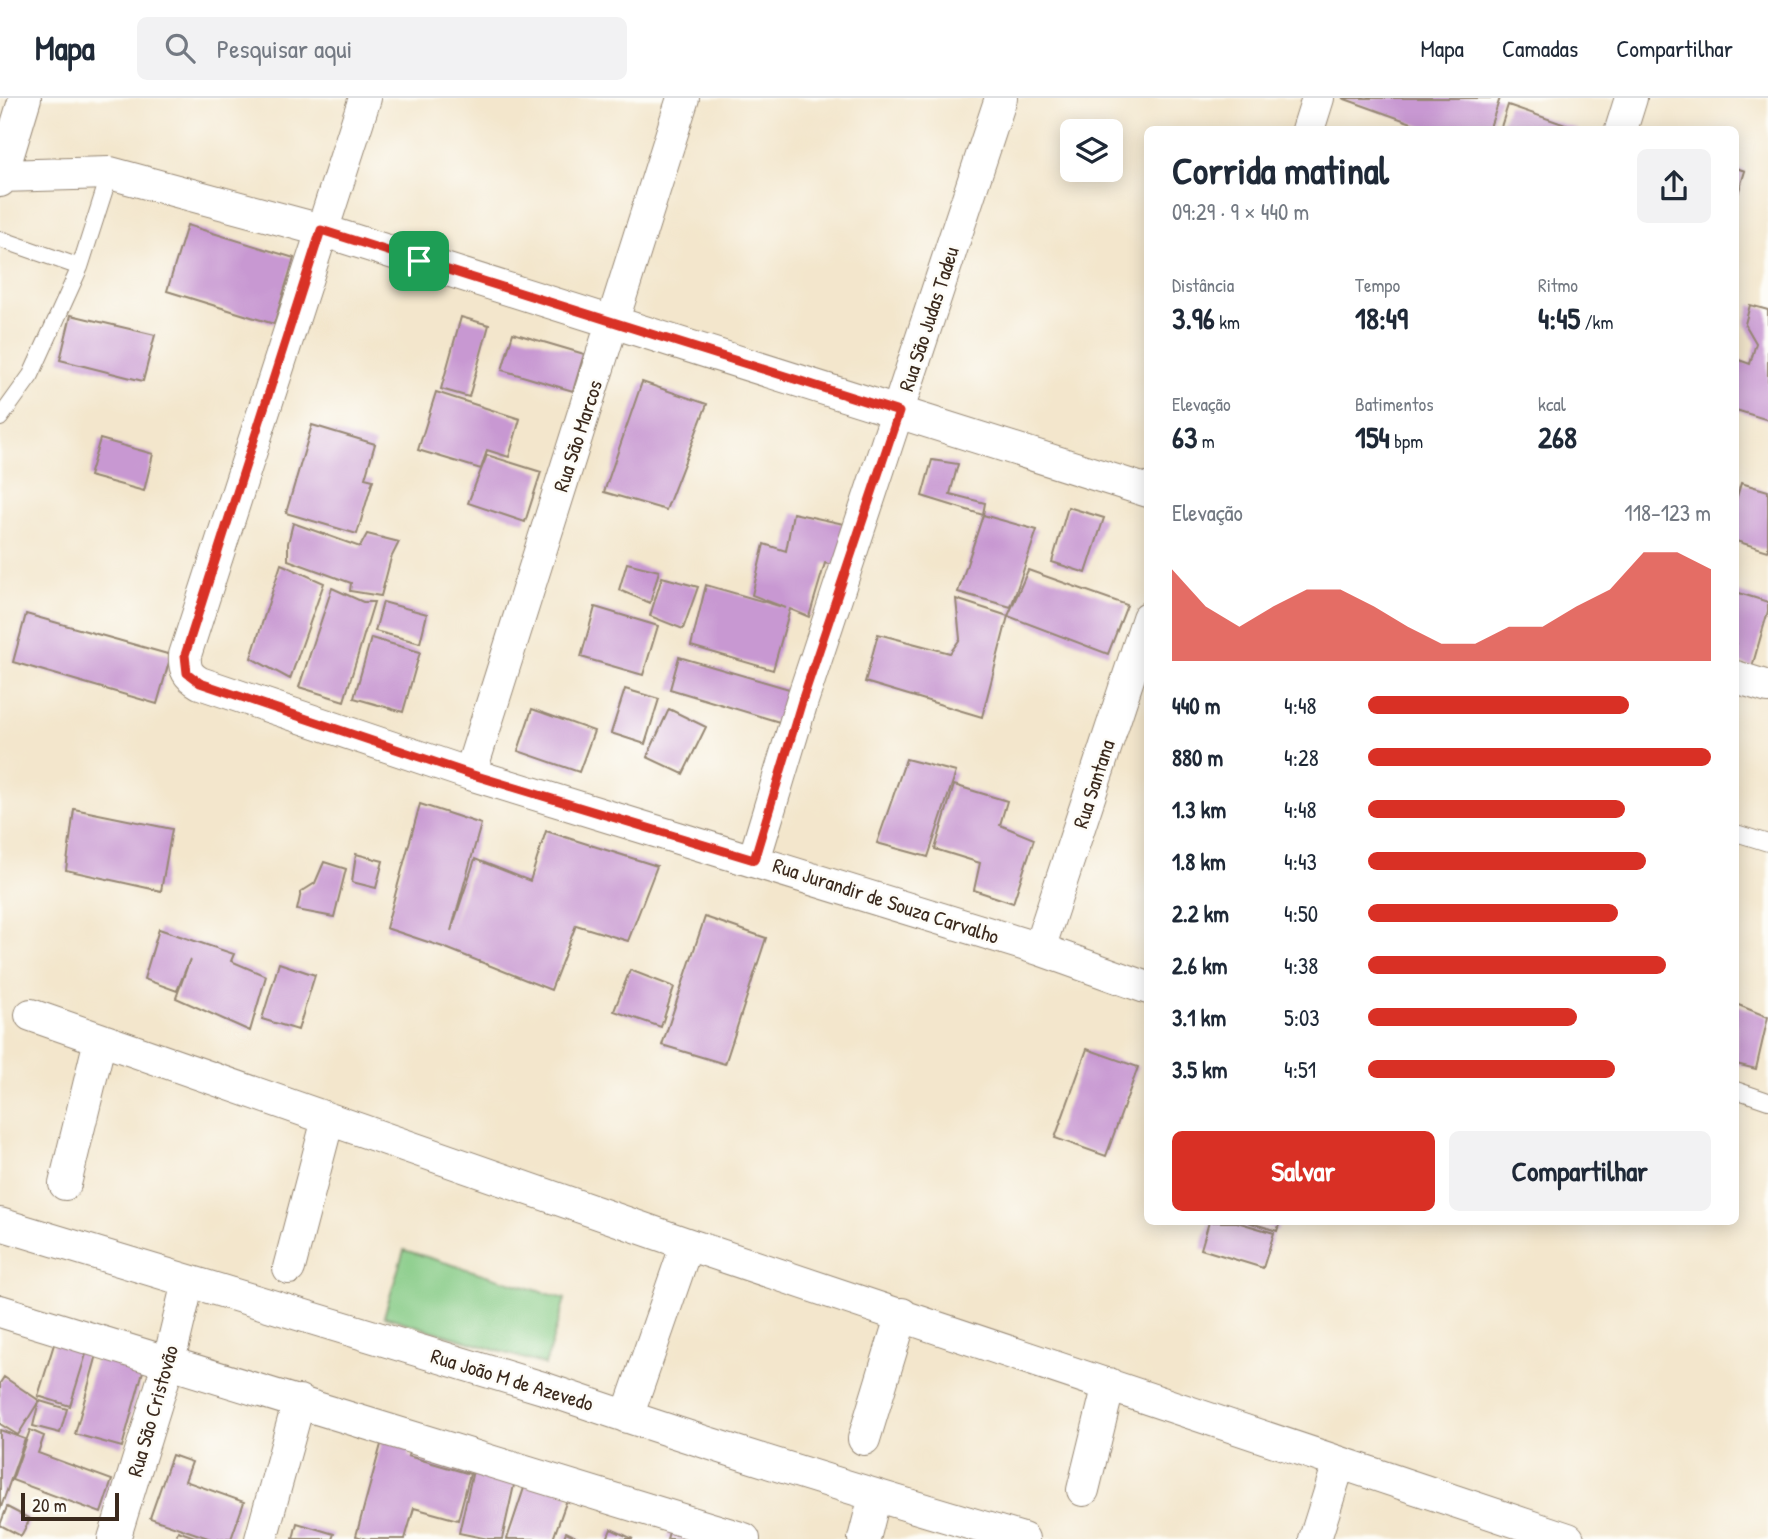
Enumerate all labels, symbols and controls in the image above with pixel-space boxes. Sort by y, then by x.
search box [137,17,627,80]
text: Mapa [35,26,95,70]
icon: search [161,29,199,67]
text: Pesquisar aqui [217,31,352,66]
text: Mapa [1421,32,1464,64]
text: Camadas [1502,32,1578,64]
text: Compartilhar [1616,32,1733,64]
map controls [1060,119,1123,182]
button: layers [1060,119,1123,182]
text: Corrida matinal [1172,144,1389,196]
button: share [1637,149,1711,223]
text: 09:29 · 9 × 440 m [1172,196,1309,227]
pin [389,231,449,291]
icon: arrive [400,242,438,280]
street label: Rua São Judas Tadeu [891,242,966,395]
text: Distância [1172,272,1234,298]
text: Tempo [1355,272,1400,298]
text: Ritmo [1538,272,1578,298]
text: 3.96 [1172,298,1215,338]
text: 18:49 [1355,298,1408,338]
text: 4:45 [1538,298,1580,338]
text: km [1215,309,1240,335]
text: /km [1580,309,1613,335]
street label: Rua São Marcos [546,376,609,495]
text: Elevação [1172,391,1231,417]
text: Batimentos [1355,391,1433,417]
text: kcal [1538,391,1566,417]
text: 63 [1172,417,1197,457]
text: 154 [1355,417,1390,457]
text: 268 [1538,417,1577,457]
text: m [1197,428,1215,454]
text: bpm [1390,428,1423,454]
text: Elevação [1172,497,1243,528]
text: 118–123 m [1624,497,1711,528]
text: 440 m [1172,690,1220,721]
text: 4:48 [1284,690,1317,721]
street label: Rua Santana [1066,736,1121,832]
text: 880 m [1172,742,1223,773]
text: 4:28 [1284,742,1319,773]
text: 1.3 km [1172,794,1226,825]
text: 4:48 [1284,794,1317,825]
text: 1.8 km [1172,846,1226,877]
text: 4:43 [1284,846,1317,877]
street label: Rua Jurandir de Souza Carvalho [769,850,1003,951]
text: 2.2 km [1172,898,1229,929]
text: 4:50 [1284,898,1318,929]
text: 2.6 km [1172,950,1227,981]
text: 4:38 [1284,950,1318,981]
text: 3.1 km [1172,1002,1226,1033]
text: 5:03 [1284,1002,1320,1033]
text: 3.5 km [1172,1054,1227,1085]
text: 4:51 [1284,1054,1316,1085]
button: Salvar [1172,1131,1435,1211]
button: Compartilhar [1449,1131,1711,1211]
street label: Rua João M de Azevedo [427,1341,597,1418]
street label: Rua São Cristovão [120,1342,185,1480]
scale bar [21,1490,119,1522]
text: 20 m [32,1492,67,1518]

